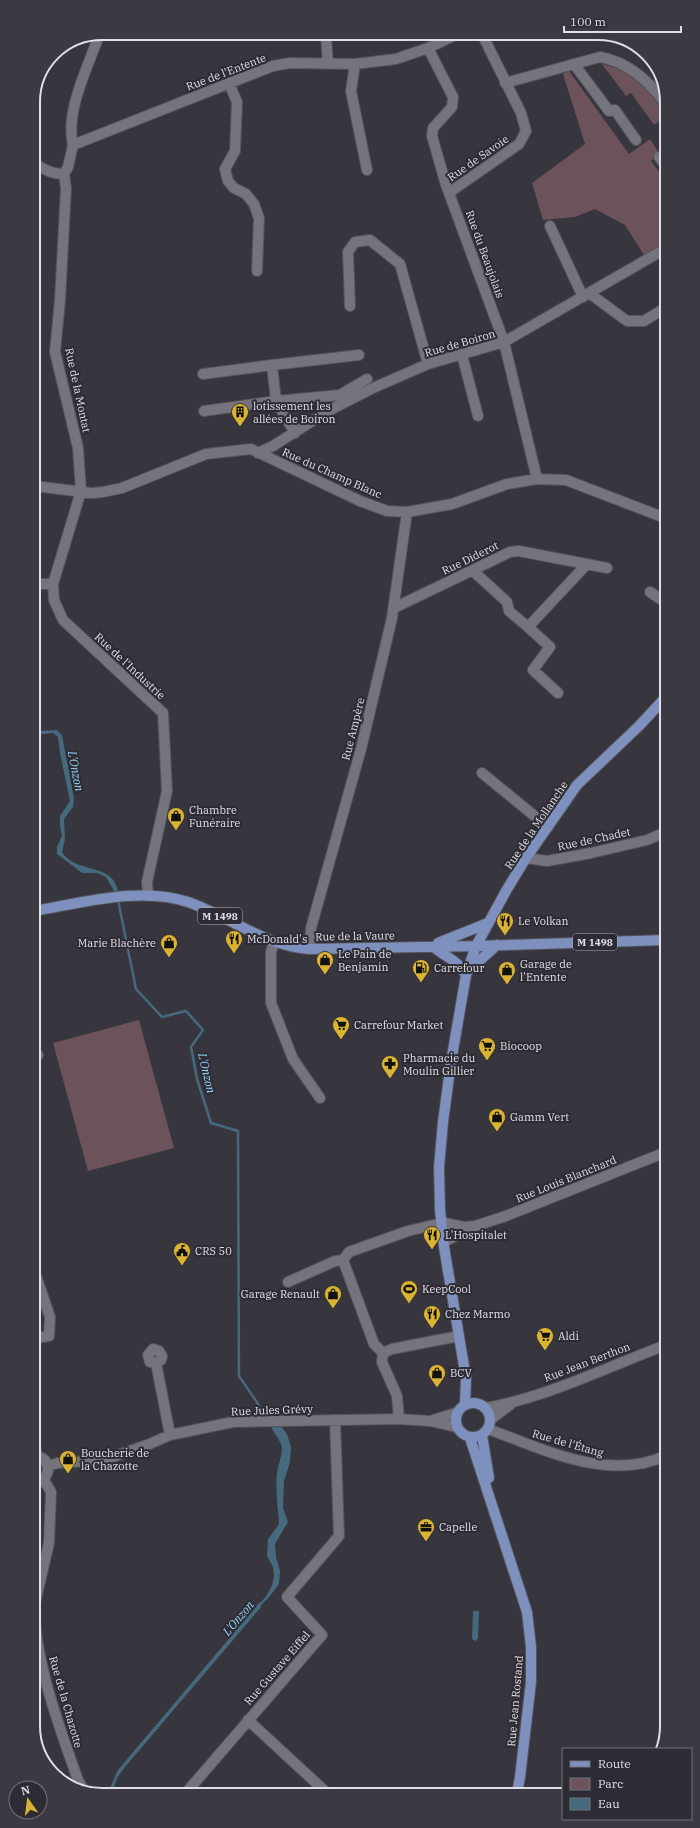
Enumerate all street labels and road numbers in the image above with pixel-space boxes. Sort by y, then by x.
street label: Rue de l'Entente [184,50,268,94]
street label: Rue de Savoie [445,132,511,184]
street label: Rue du Beaujolais [463,208,507,300]
street label: Rue de Boiron [423,326,497,360]
street label: Rue de la Montat [62,346,94,434]
street label: Rue du Champ Blanc [280,445,384,501]
street label: Rue Diderot [439,538,501,578]
street label: Rue de l'Industrie [92,630,168,702]
street label: Rue Ampère [338,696,368,762]
street label: Rue de la Mollanche [501,778,571,872]
street label: Rue de Chadet [556,824,632,854]
road number: M 1498 [198,908,242,924]
street label: Rue de la Vaure [315,928,395,944]
road number: M 1498 [573,934,617,950]
street label: Rue Louis Blanchard [514,1152,619,1206]
street label: Rue Jean Berthon [542,1339,632,1385]
street label: Rue Jules Grévy [231,1402,313,1418]
street label: Rue de l'Étang [531,1426,605,1460]
street label: Rue Gustave Eiffel [241,1628,313,1708]
street label: Rue de la Chazotte [46,1654,86,1750]
street label: Rue Jean Rostand [504,1655,526,1747]

